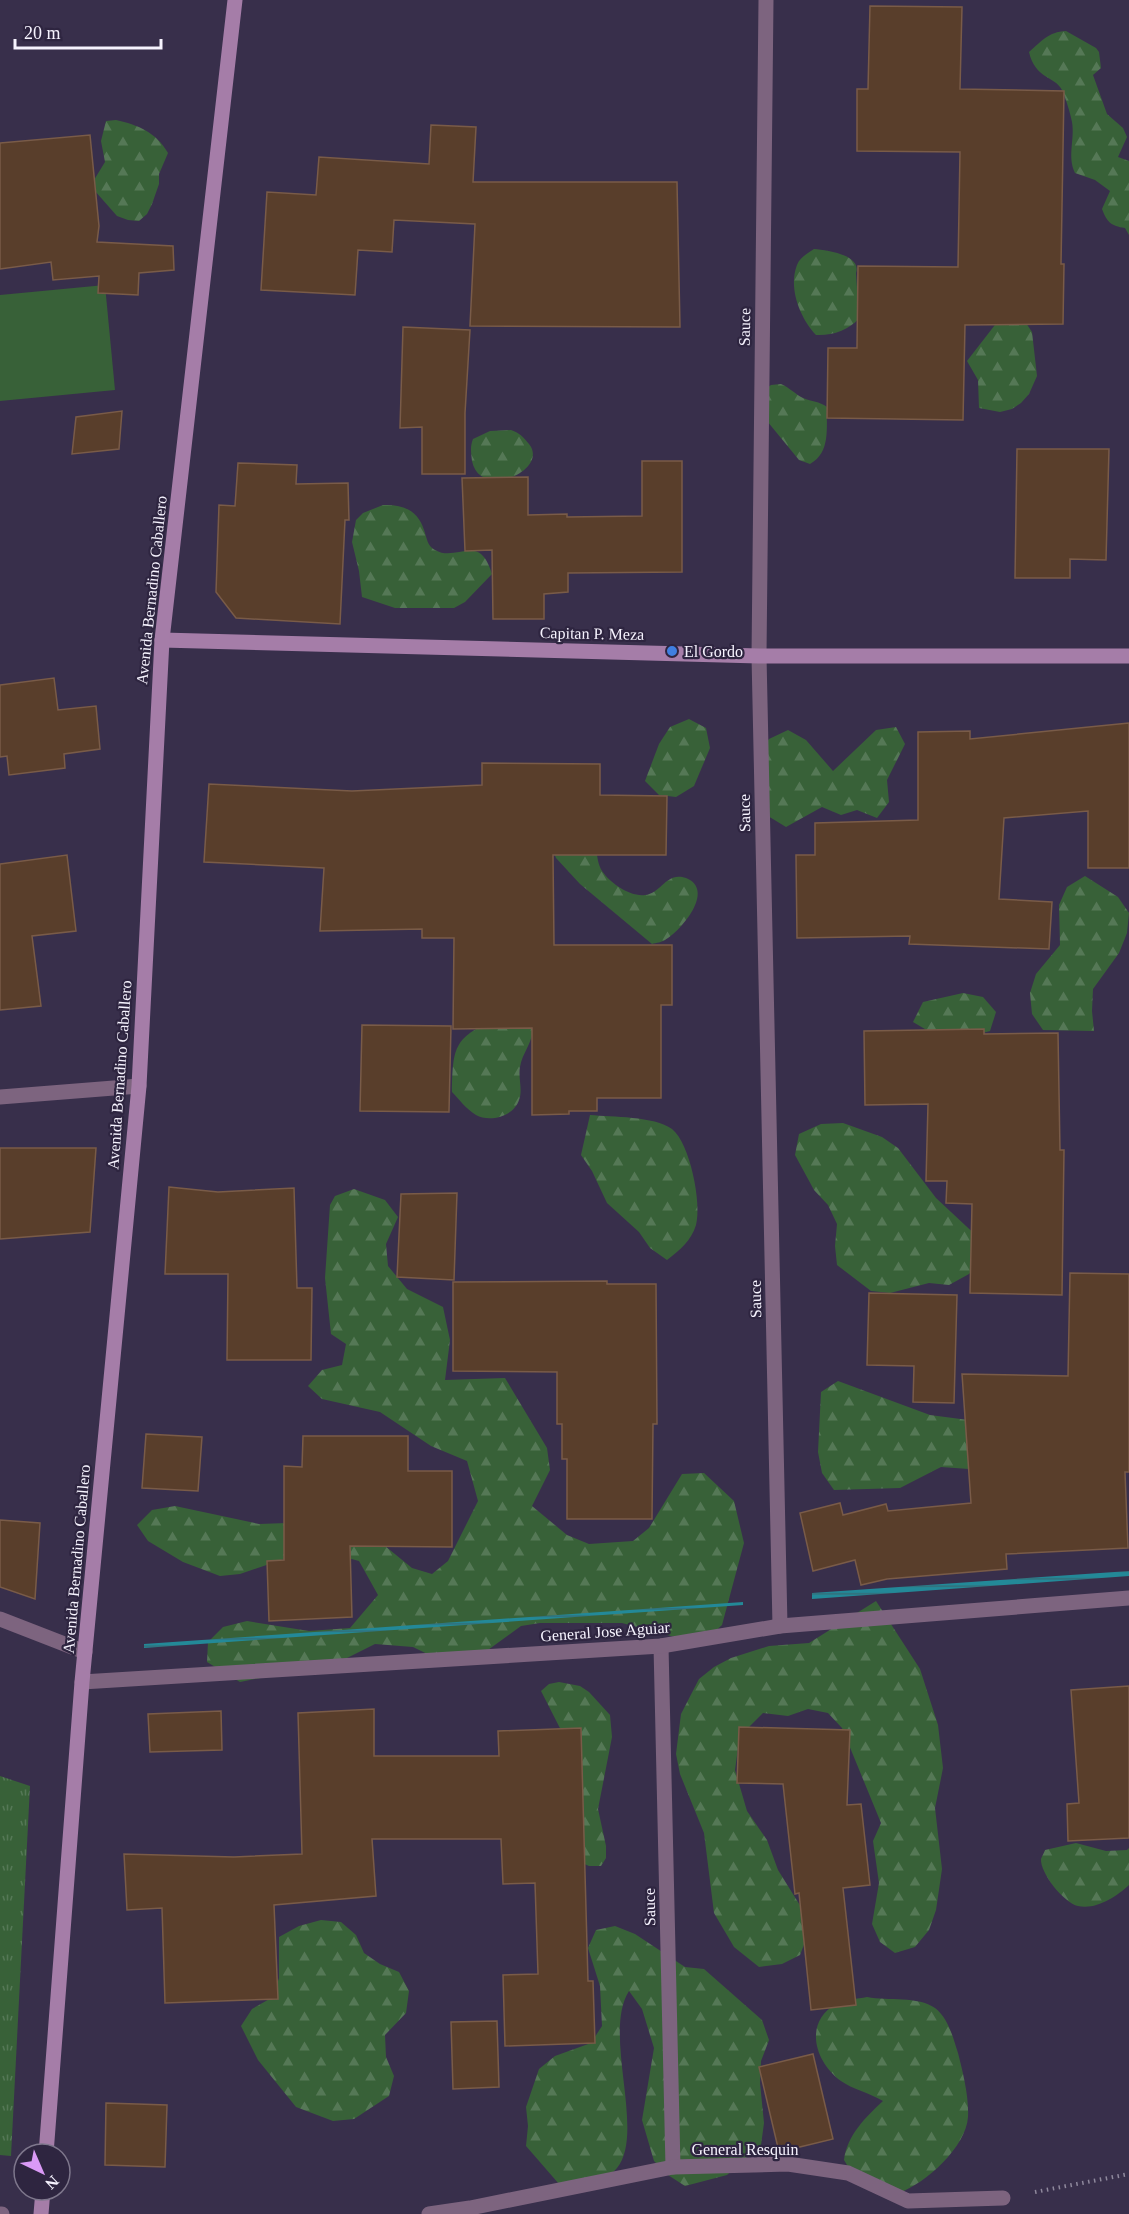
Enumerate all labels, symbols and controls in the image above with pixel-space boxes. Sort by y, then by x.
scale bar [15,12,160,50]
text: 20 m [24,23,61,43]
street label: Sauce [736,308,753,346]
street label: Avenida Bernadino Caballero [133,495,170,685]
street label: Capitan P. Meza [540,624,644,644]
place label: El Gordo [684,643,743,660]
marker: El Gordo [665,644,679,658]
street label: Sauce [736,794,753,832]
street label: Avenida Bernadino Caballero [104,980,135,1170]
street label: Sauce [747,1280,764,1318]
street label: Avenida Bernadino Caballero [60,1464,93,1654]
street label: General Jose Aguiar [540,1618,671,1646]
street label: Sauce [641,1888,658,1926]
street label: General Resquin [691,2141,799,2159]
north arrow [12,2142,72,2202]
text: N [42,2172,62,2193]

